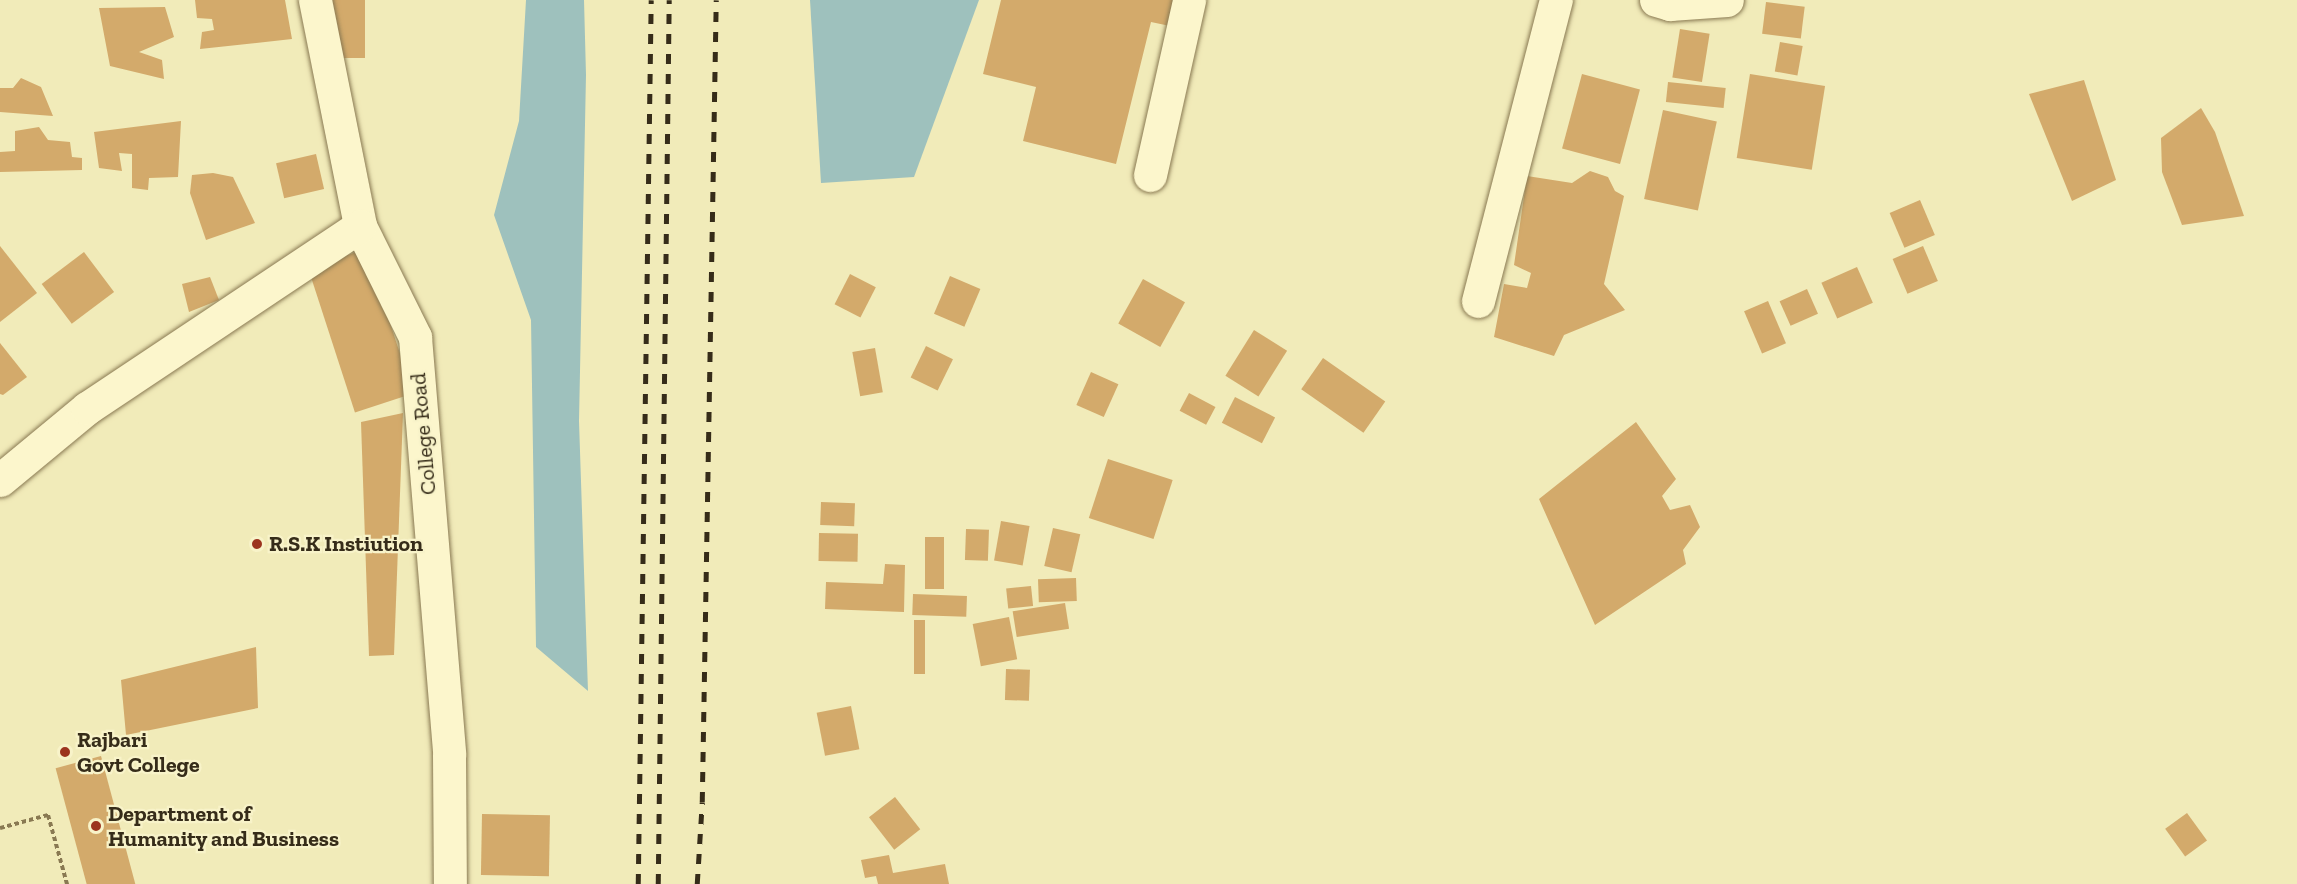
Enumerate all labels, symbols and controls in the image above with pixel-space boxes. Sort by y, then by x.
street label: College Road [405,372,441,496]
place label: R.S.K Instiution [269,531,423,557]
marker: R.S.K Instiution [250,537,264,551]
place label: Rajbari Govt College [77,726,200,778]
marker: Rajbari Govt College [58,745,72,759]
place label: Department of Humanity and Business [108,800,340,852]
marker: Department of Humanity and Business [89,819,103,833]

